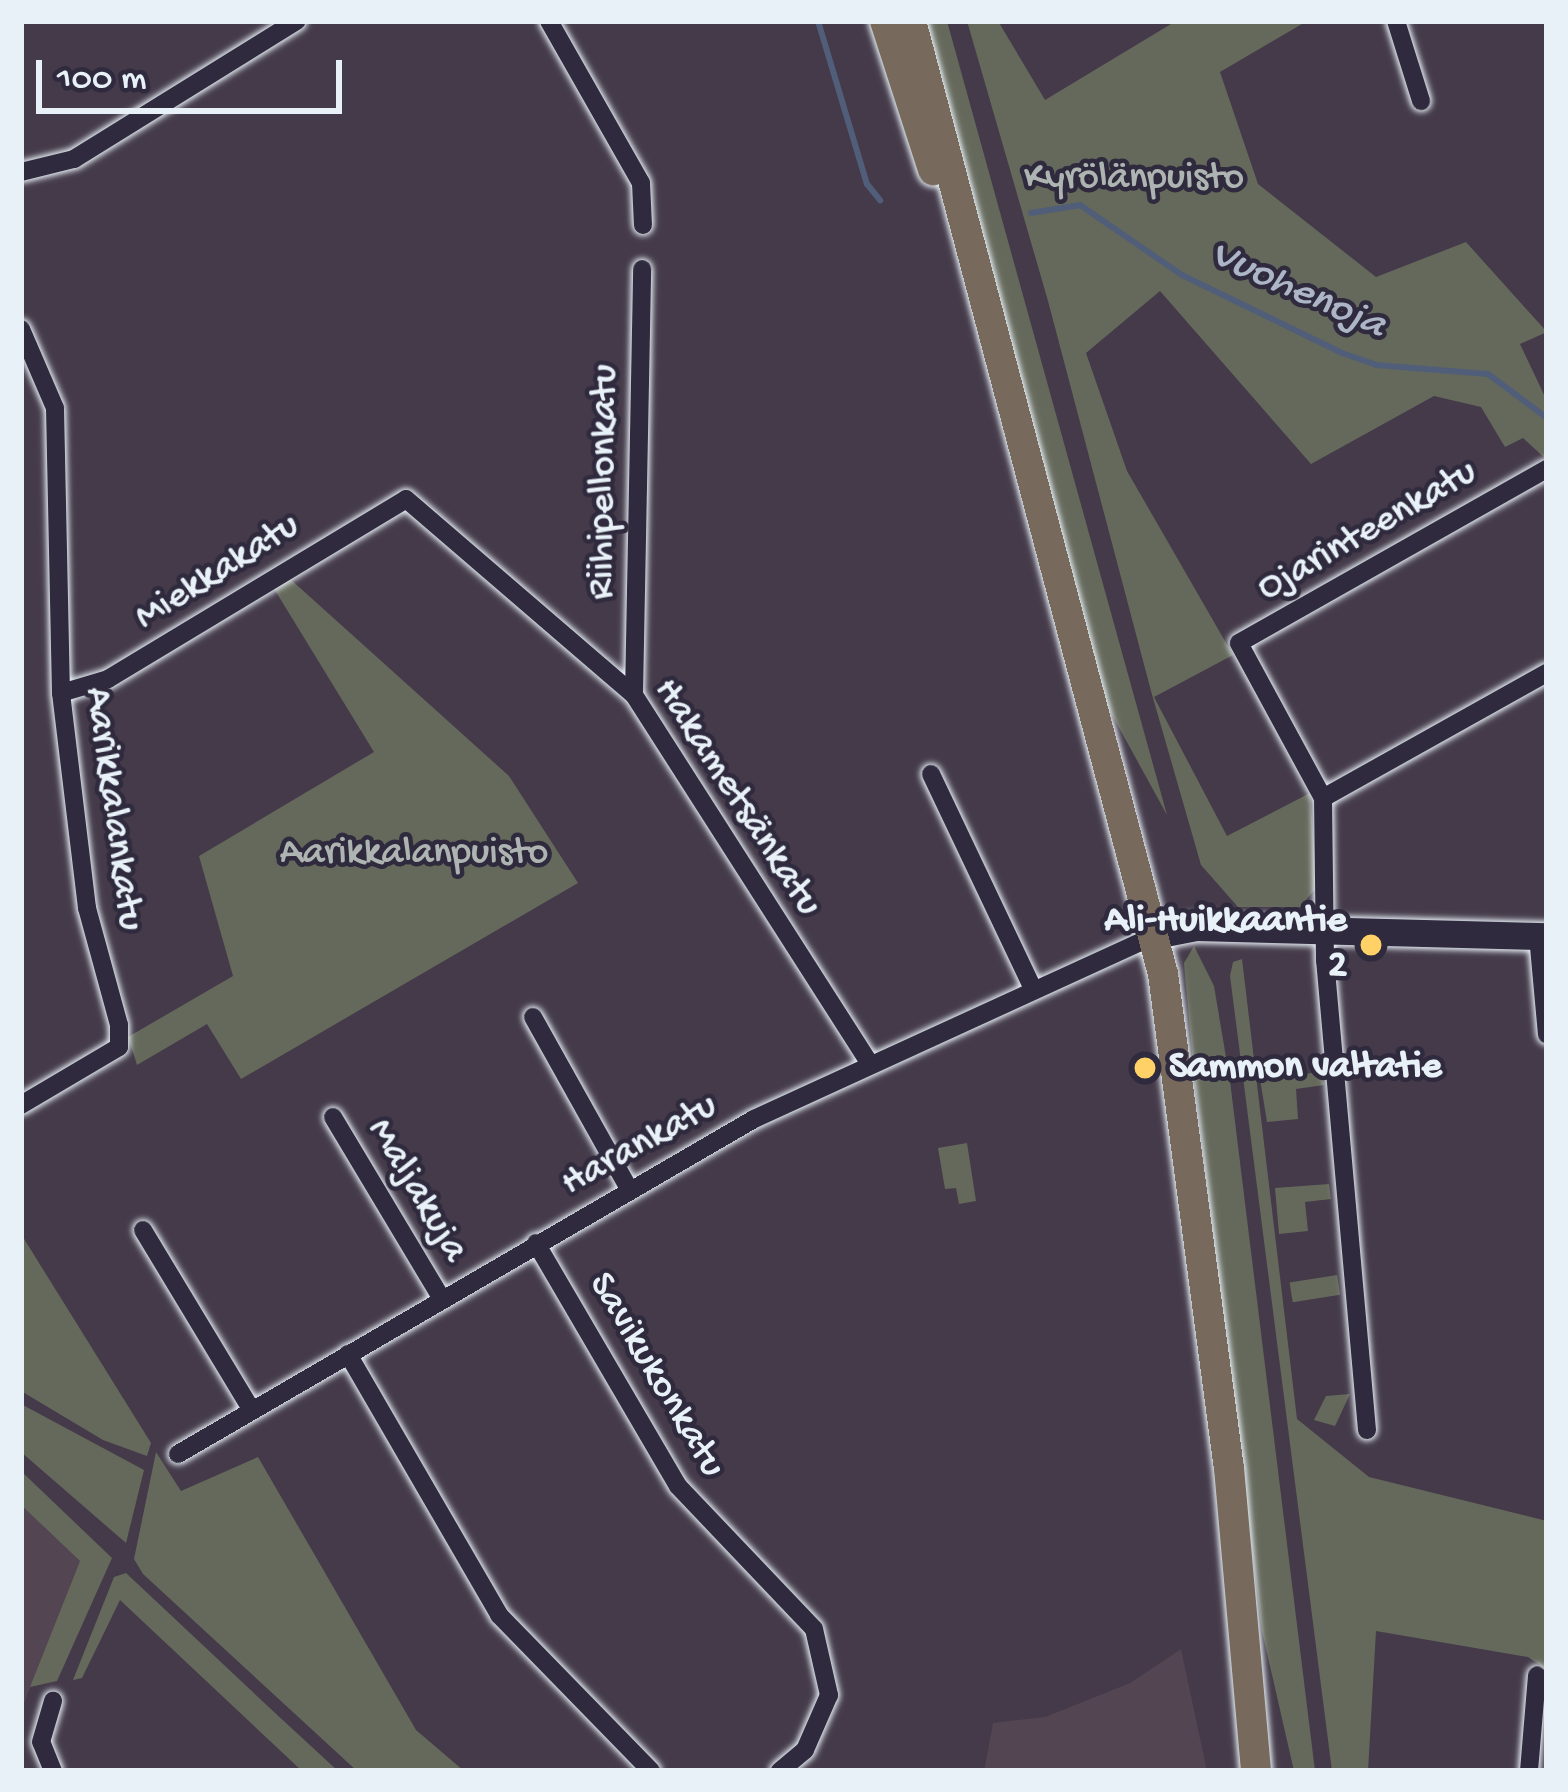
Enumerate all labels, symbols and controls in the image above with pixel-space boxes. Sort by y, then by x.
scale bar [42,36,348,110]
text: 100 m [57,59,147,102]
park label: Kyrölänpuisto [1024,156,1244,202]
water label: Vuohenoja [1202,231,1392,353]
street label: Riihipellonkatu [580,364,630,600]
street label: Ojarinteenkatu [1250,450,1486,614]
street label: Miekkakatu [127,504,309,642]
street label: Hakametsänkatu [642,670,830,926]
street label: Aarikkalankatu [72,684,152,934]
park label: Aarikkalanpuisto [280,831,548,877]
place label: Ali-Huikkaantie 2 [1105,900,1347,991]
marker: Ali-Huikkaantie 2 [1358,932,1384,958]
place label: Sammon valtatie [1169,1045,1442,1091]
marker: Sammon valtatie [1132,1055,1158,1081]
street label: Harankatu [554,1084,726,1208]
street label: Maljakuja [355,1111,477,1271]
street label: Savikukonkatu [576,1265,734,1487]

